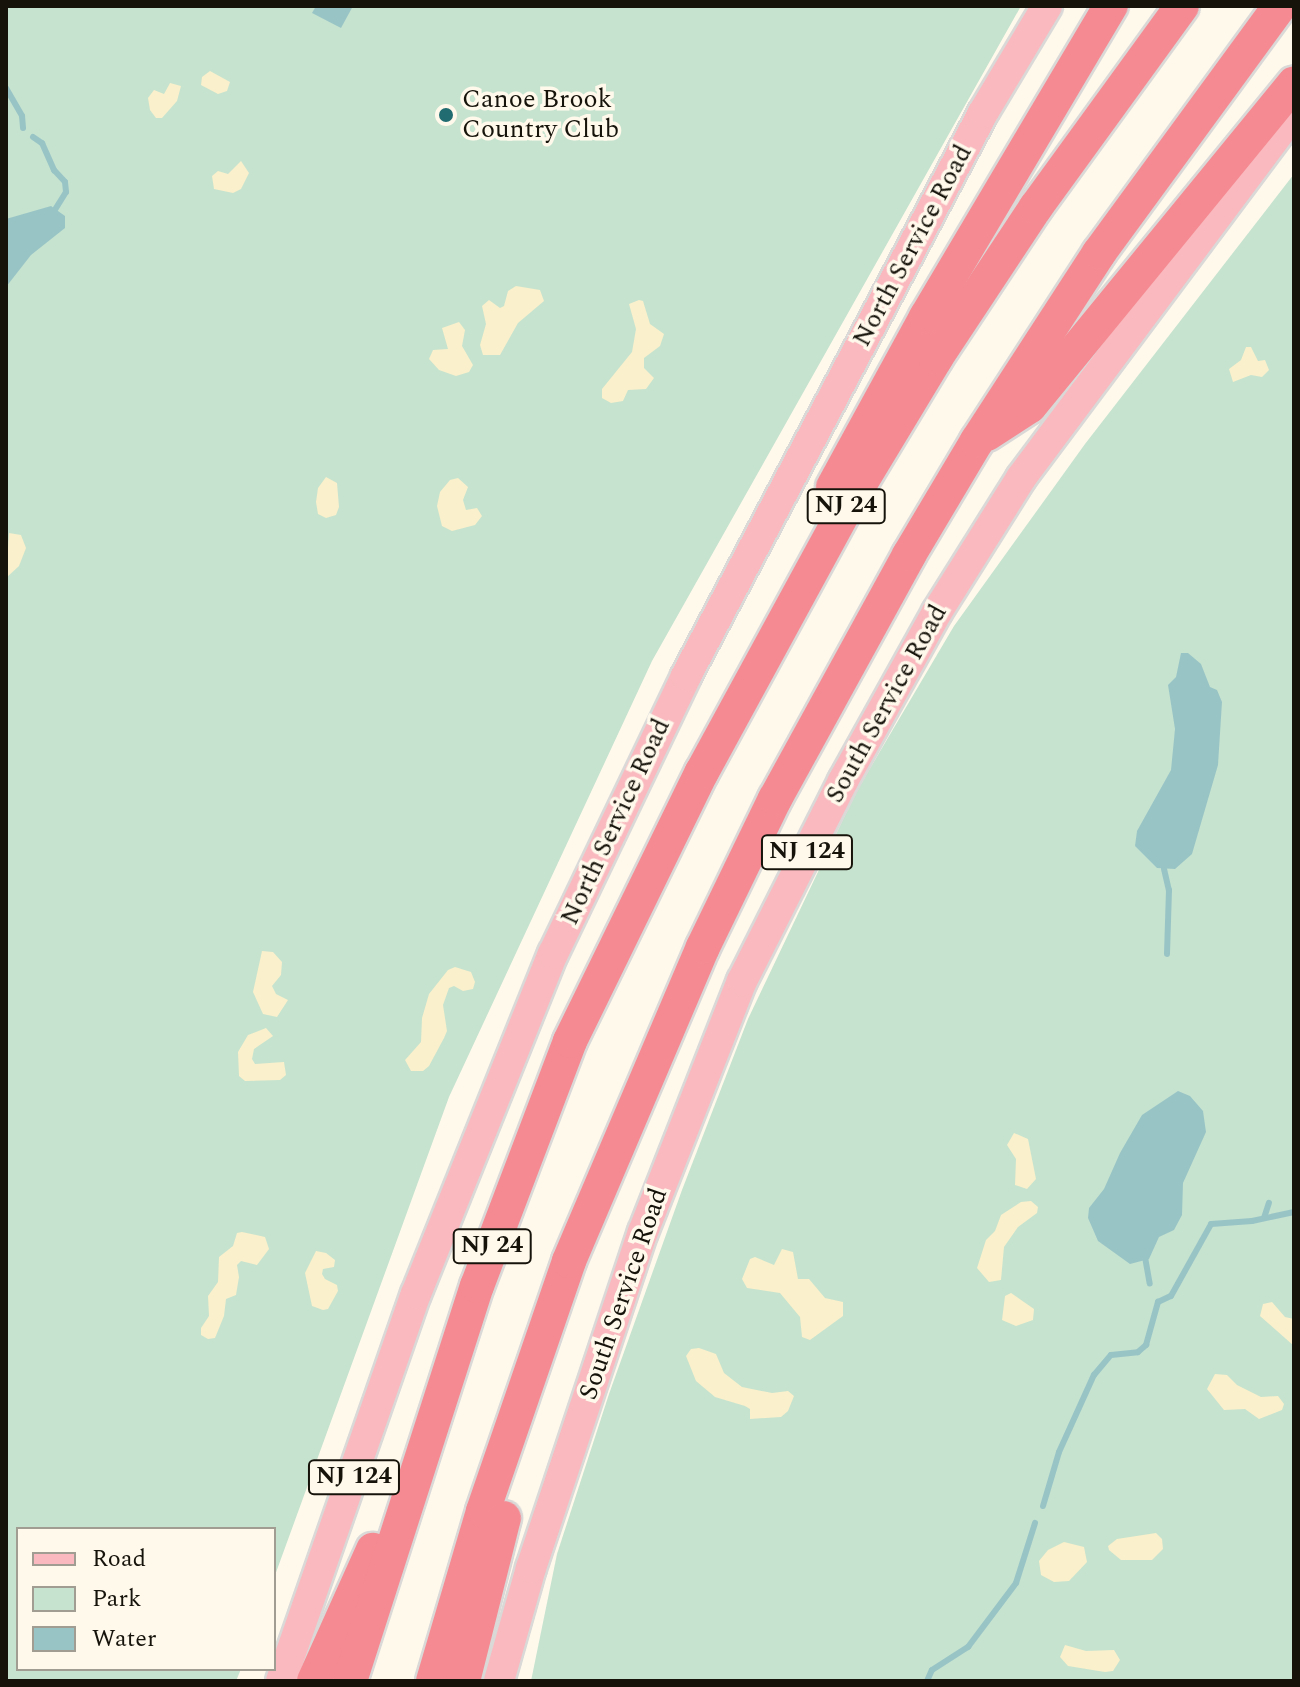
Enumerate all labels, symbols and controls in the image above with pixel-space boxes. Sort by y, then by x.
place label: Canoe Brook Country Club [462,84,619,146]
marker: Canoe Brook Country Club [437,106,455,124]
street label: North Service Road [847,140,979,352]
road number: NJ 24 [806,486,886,526]
street label: South Service Road [820,599,954,809]
street label: North Service Road [555,714,677,930]
road number: NJ 124 [759,832,855,872]
street label: South Service Road [573,1184,675,1404]
road number: NJ 24 [452,1226,532,1266]
road number: NJ 124 [306,1457,402,1497]
legend [16,1527,276,1671]
text: Road [92,1541,146,1577]
text: Park [92,1581,142,1617]
text: Water [92,1621,156,1657]

